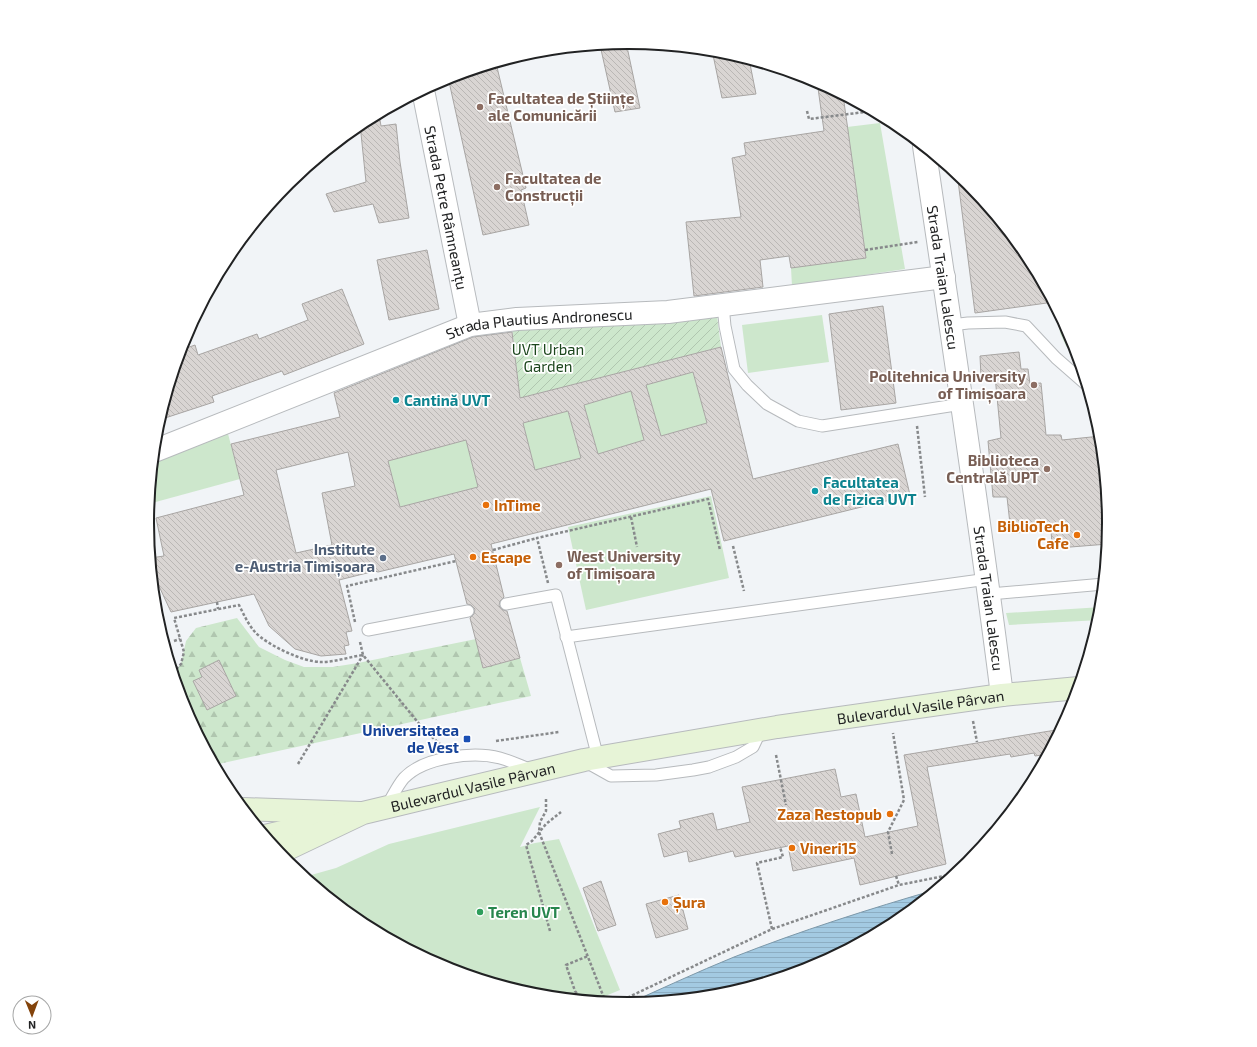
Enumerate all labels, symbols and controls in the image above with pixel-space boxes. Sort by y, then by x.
place label: Facultatea de Științe ale Comunicării [488,89,634,124]
marker: Facultatea de Științe ale Comunicării [475,102,485,112]
street label: Strada Petre Râmneanțu [421,124,472,291]
place label: Facultatea de Construcții [505,169,601,206]
marker: Facultatea de Construcții [492,182,502,192]
street label: Strada Traian Lalescu [924,204,963,351]
street label: Strada Plautius Andronescu [443,305,633,343]
park label: UVT Urban Garden [512,340,584,375]
place label: Politehnica University of Timișoara [869,367,1026,404]
marker: Politehnica University of Timișoara [1029,380,1039,390]
place label: Cantină UVT [404,391,490,409]
marker: Cantină UVT [391,395,401,405]
place label: Biblioteca Centrală UPT [946,451,1039,486]
marker: Biblioteca Centrală UPT [1042,464,1052,474]
place label: Facultatea de Fizica UVT [823,473,917,508]
marker: Facultatea de Fizica UVT [810,486,820,496]
place label: InTime [494,496,541,514]
marker: InTime [481,500,491,510]
place label: BiblioTech Cafe [997,517,1069,552]
street label: Strada Traian Lalescu [971,525,1008,672]
marker: BiblioTech Cafe [1072,530,1082,540]
place label: Institute e-Austria Timișoara [235,540,375,577]
place label: West University of Timișoara [567,547,681,584]
place label: Escape [481,548,531,566]
marker: Escape [468,552,478,562]
marker: Institute e-Austria Timișoara [378,553,388,563]
marker: West University of Timișoara [554,560,564,570]
street label: Bulevardul Vasile Pârvan [836,686,1005,727]
place label: Universitatea de Vest [362,721,459,756]
marker: Universitatea de Vest [462,734,472,744]
street label: Bulevardul Vasile Pârvan [389,758,557,815]
place label: Zaza Restopub [777,805,882,823]
marker: Zaza Restopub [885,809,895,819]
place label: Vineri15 [800,839,857,857]
marker: Vineri15 [787,843,797,853]
place label: Șura [673,893,706,913]
marker: Șura [660,897,670,907]
place label: Teren UVT [488,903,560,921]
marker: Teren UVT [475,907,485,917]
north arrow [12,995,52,1035]
text: N [28,1019,36,1032]

